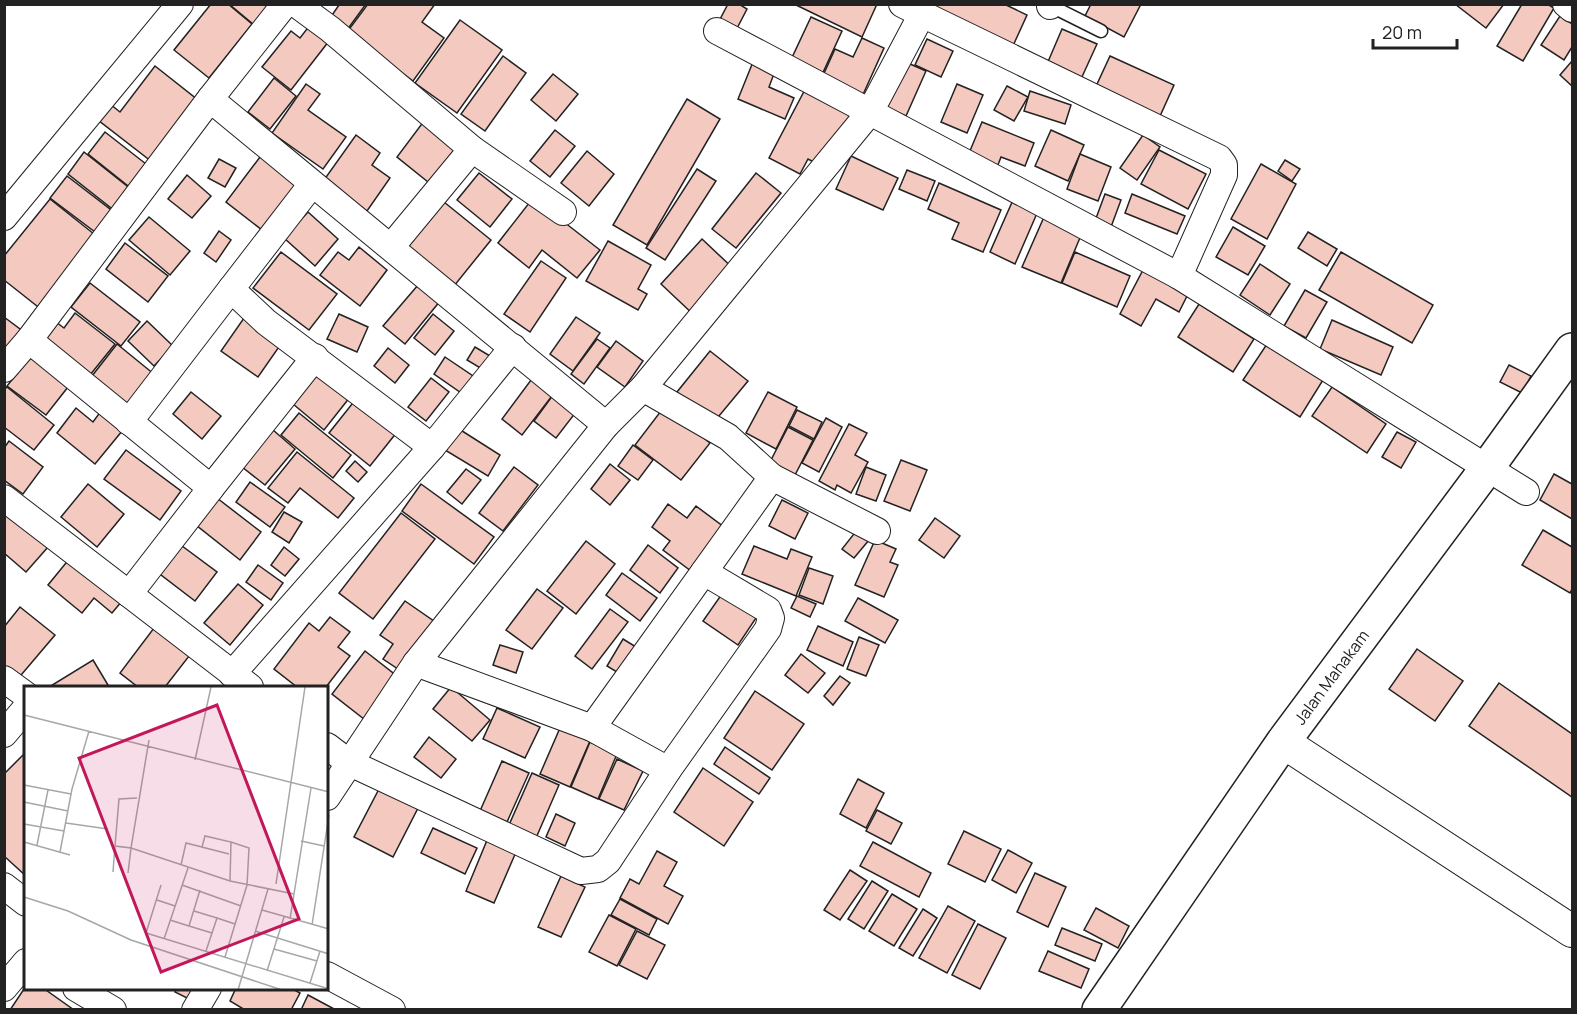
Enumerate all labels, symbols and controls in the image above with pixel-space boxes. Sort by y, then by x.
scale bar [1373,12,1457,50]
text: 20 m [1382,20,1422,44]
street label: Jalan Mahakam [1289,625,1374,729]
inset map [24,686,328,990]

